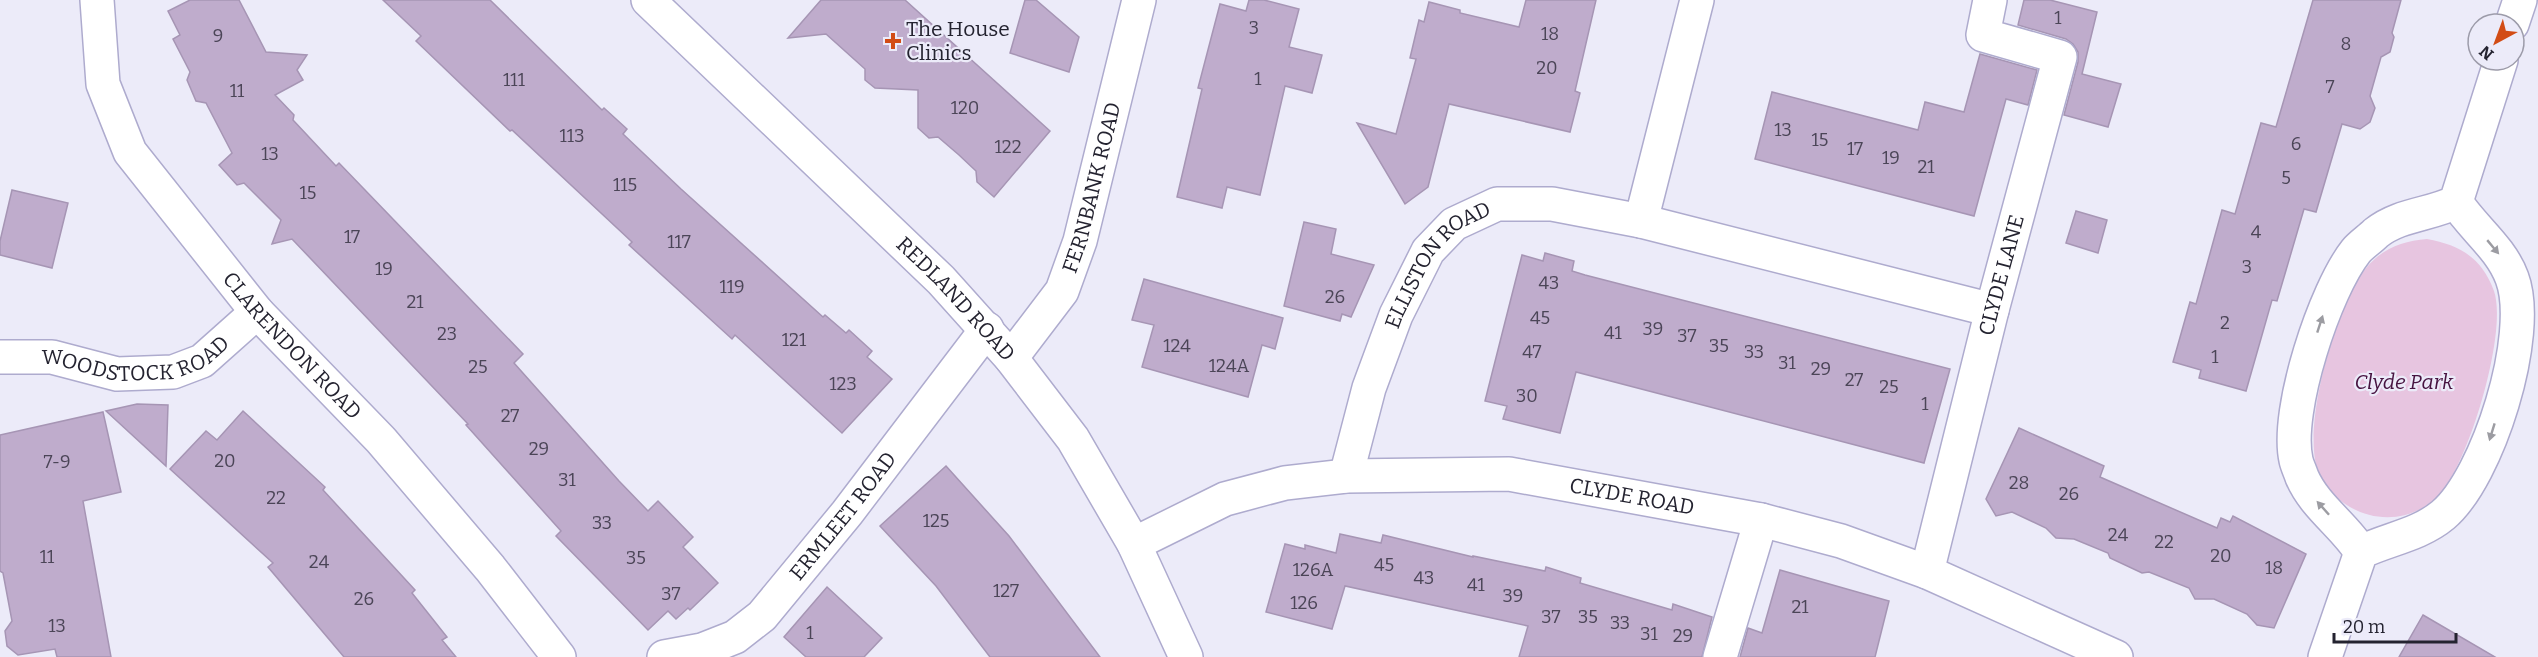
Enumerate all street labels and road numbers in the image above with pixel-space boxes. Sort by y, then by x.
street label: FERNBANK ROAD [1057,100,1126,277]
street label: ELLISTON ROAD [1379,196,1495,332]
street label: CLYDE LANE [1973,212,2030,338]
street label: REDLAND ROAD [891,231,1020,366]
street label: CLARENDON ROAD [217,267,367,425]
street label: WOODSTOCK ROAD [42,330,235,387]
street label: ERMLEET ROAD [784,447,902,585]
street label: CLYDE ROAD [1567,472,1696,521]

